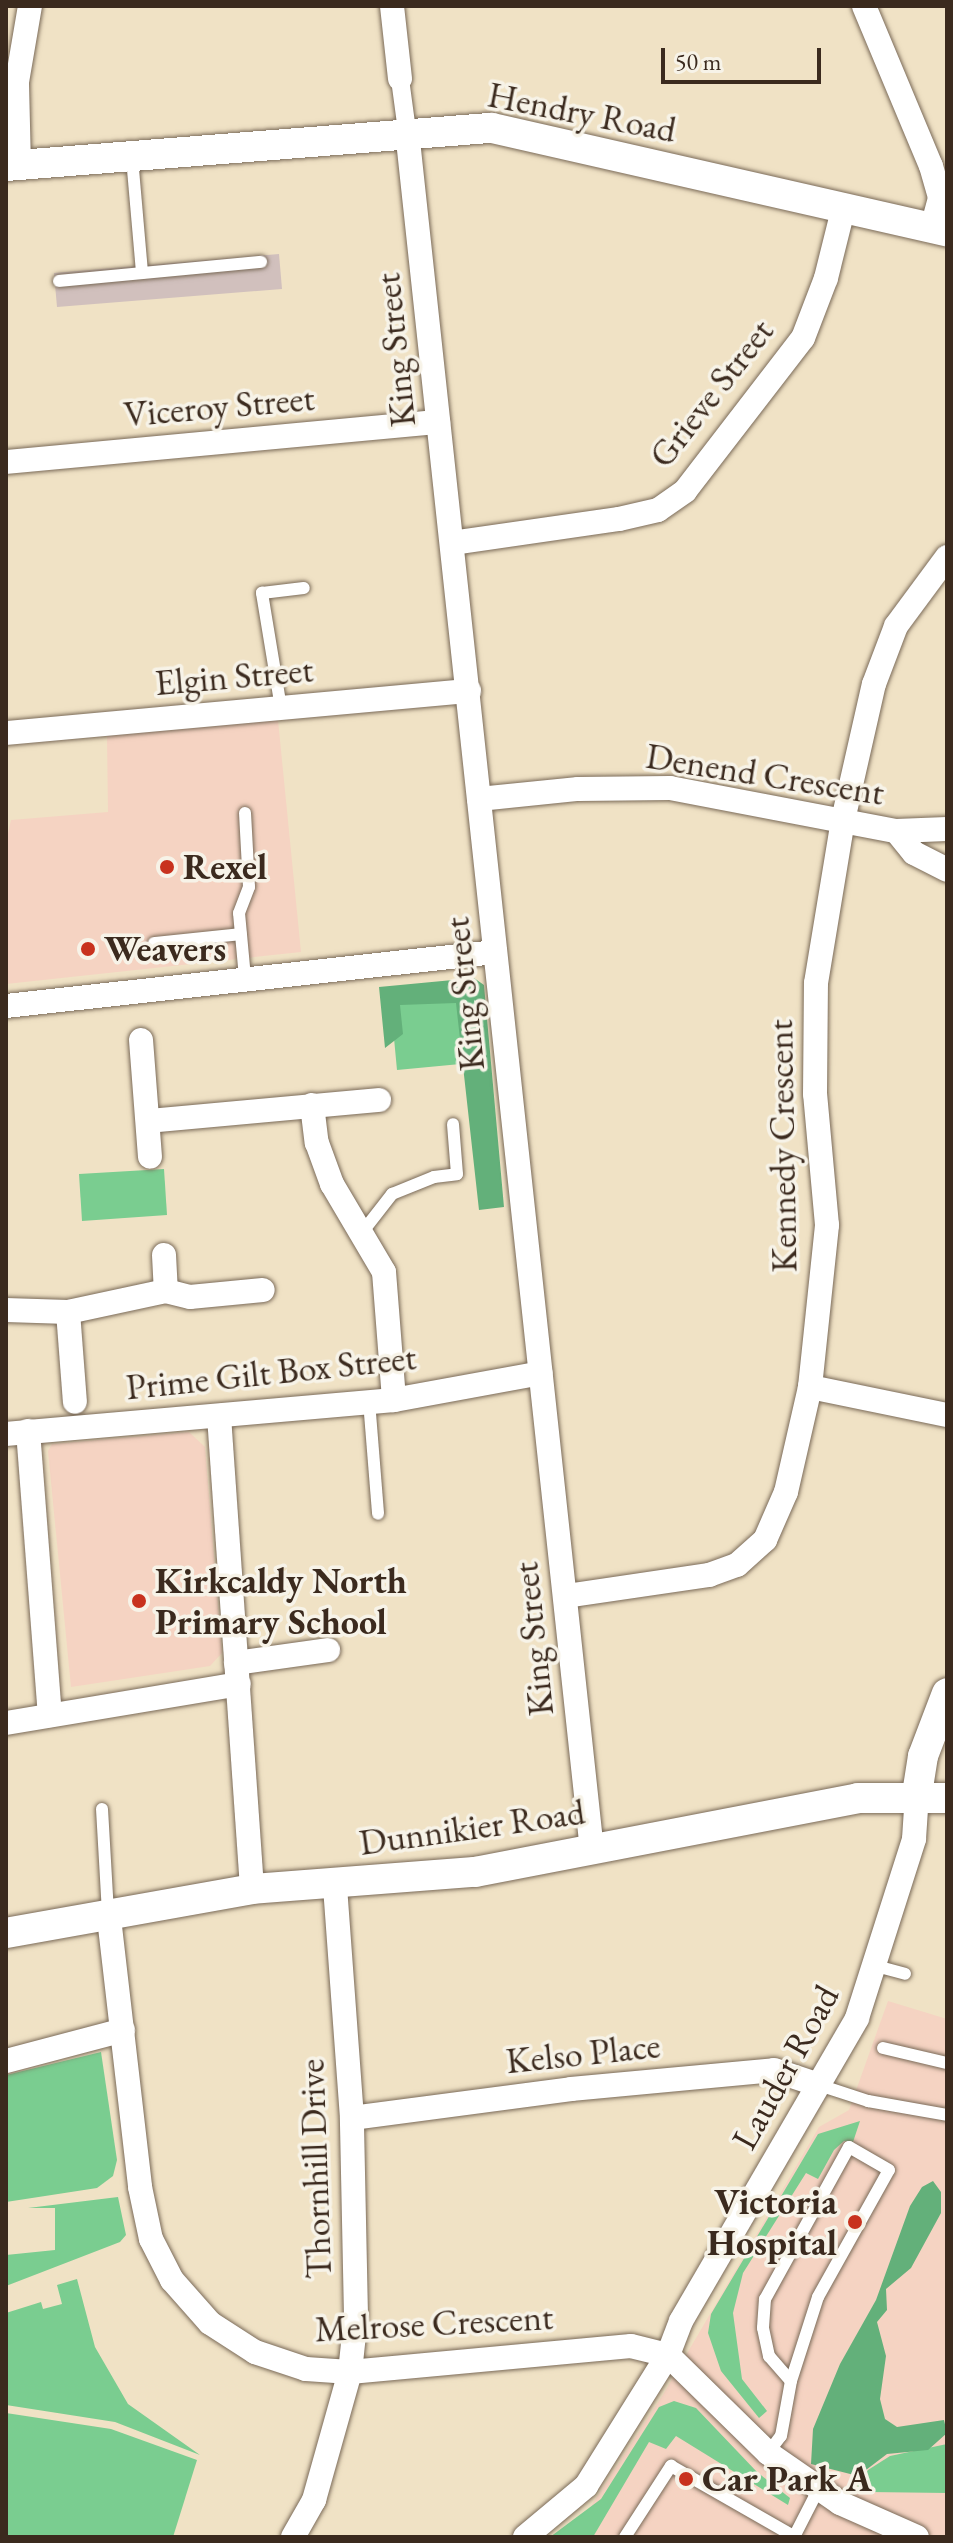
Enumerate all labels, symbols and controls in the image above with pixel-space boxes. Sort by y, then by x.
scale bar [665,32,825,82]
text: 50 m [675,46,722,77]
street label: Hendry Road [484,73,680,151]
street label: King Street [365,271,425,429]
street label: Grieve Street [640,310,782,476]
street label: Viceroy Street [122,376,316,436]
street label: Elgin Street [153,648,315,704]
street label: Denend Crescent [643,734,887,814]
place label: Rexel [183,845,267,889]
marker: Rexel [158,858,176,876]
street label: King Street [434,915,494,1073]
place label: Weavers [104,927,226,971]
marker: Weavers [79,940,97,958]
street label: Kennedy Crescent [758,1019,806,1273]
street label: Prime Gilt Box Street [124,1335,418,1409]
place label: Kirkcaldy North Primary School [155,1558,407,1643]
street label: King Street [503,1560,563,1718]
marker: Kirkcaldy North Primary School [130,1592,148,1610]
street label: Dunnikier Road [356,1790,588,1864]
street label: Lauder Road [722,1977,848,2157]
street label: Kelso Place [504,2023,662,2083]
street label: Thornhill Drive [290,2058,340,2280]
place label: Victoria Hospital [707,2179,837,2264]
marker: Victoria Hospital [844,2211,866,2233]
street label: Melrose Crescent [314,2295,554,2351]
place label: Car Park A [702,2457,872,2501]
marker: Car Park A [677,2470,695,2488]

